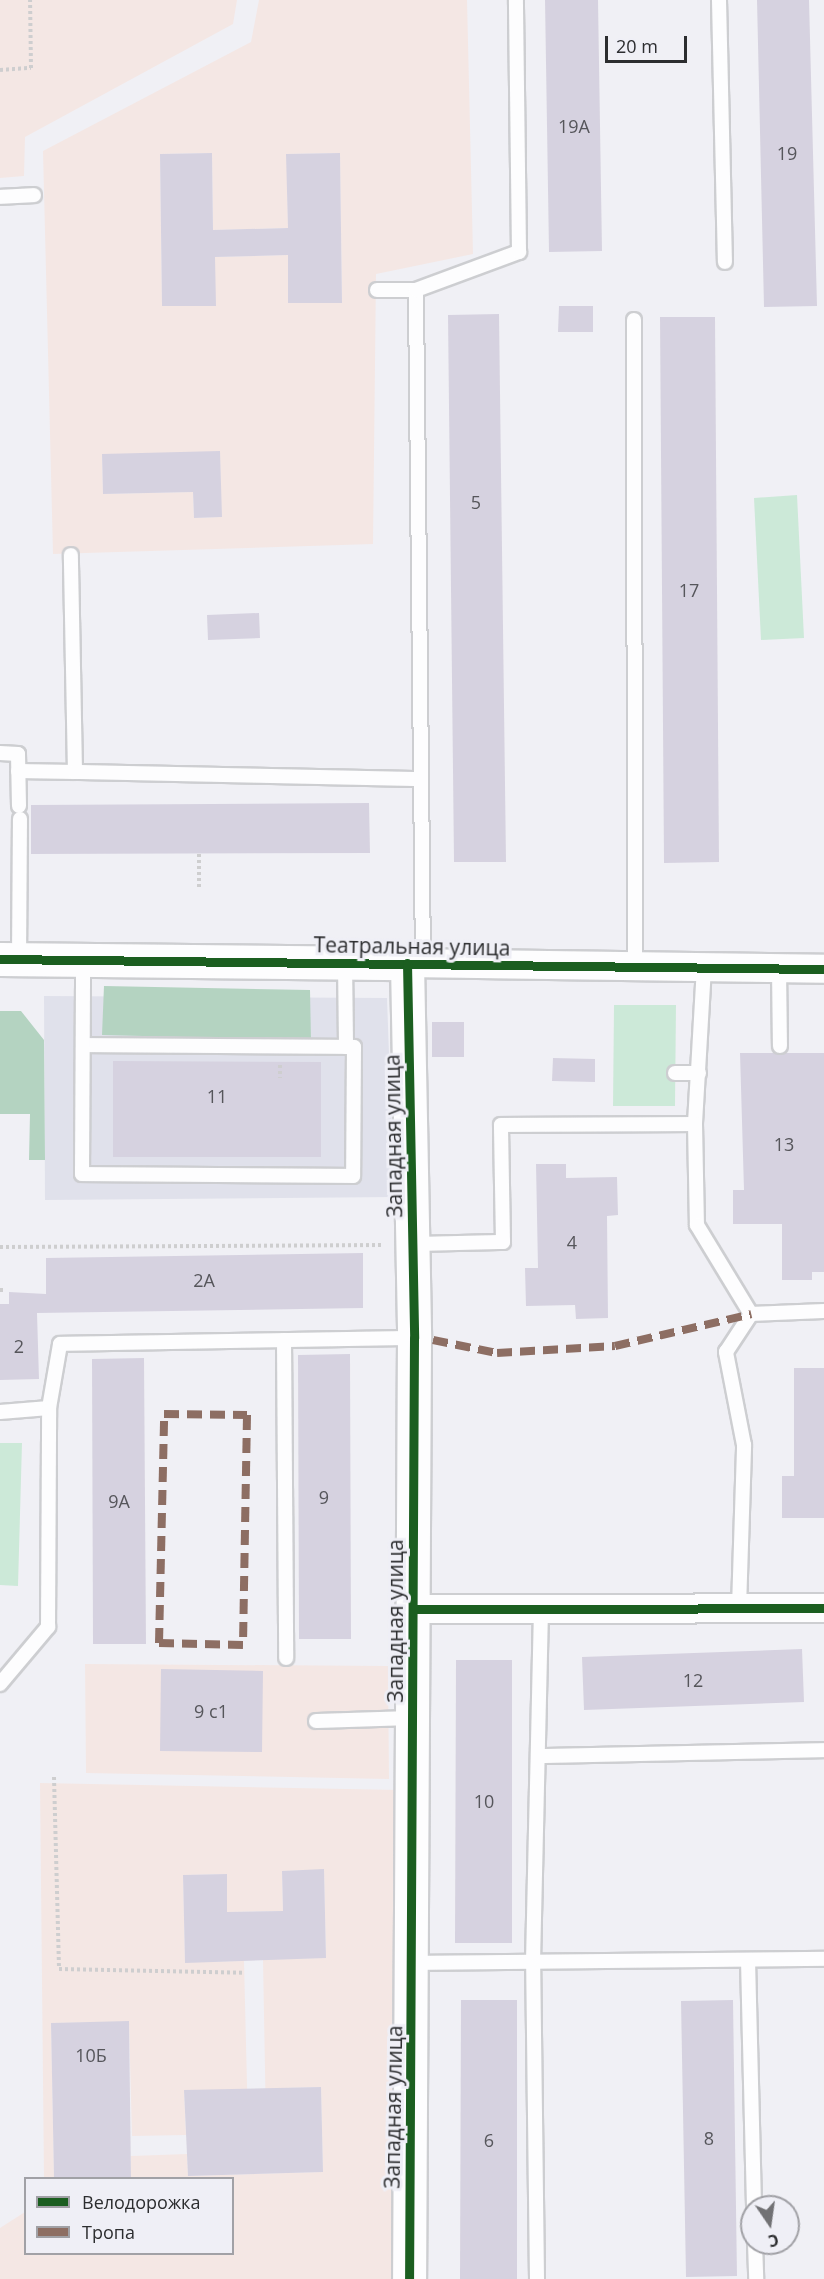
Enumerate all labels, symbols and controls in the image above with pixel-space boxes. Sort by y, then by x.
scale bar [608,24,690,62]
text: 20 m [616,34,658,58]
house number: 19А [558,115,590,137]
house number: 19 [777,142,797,164]
house number: 5 [471,491,481,513]
house number: 17 [679,579,699,601]
street label: Театральная улица [314,932,510,960]
street label: Западная улица [379,1054,407,1218]
house number: 11 [207,1085,227,1107]
house number: 13 [774,1133,794,1155]
house number: 4 [567,1231,577,1253]
house number: 2А [193,1269,215,1291]
house number: 2 [14,1335,24,1357]
house number: 9 [319,1486,329,1508]
house number: 9А [108,1490,130,1512]
street label: Западная улица [382,1539,408,1703]
house number: 12 [683,1669,703,1691]
house number: 9 с1 [194,1700,228,1722]
house number: 10 [474,1790,494,1812]
street label: Западная улица [379,2025,407,2189]
house number: 10Б [75,2044,107,2066]
house number: 8 [704,2127,714,2149]
house number: 6 [484,2129,494,2151]
legend [24,2177,234,2255]
text: Велодорожка [82,2190,200,2214]
north arrow [740,2195,800,2255]
text: Тропа [82,2220,135,2244]
text: С [766,2229,781,2252]

